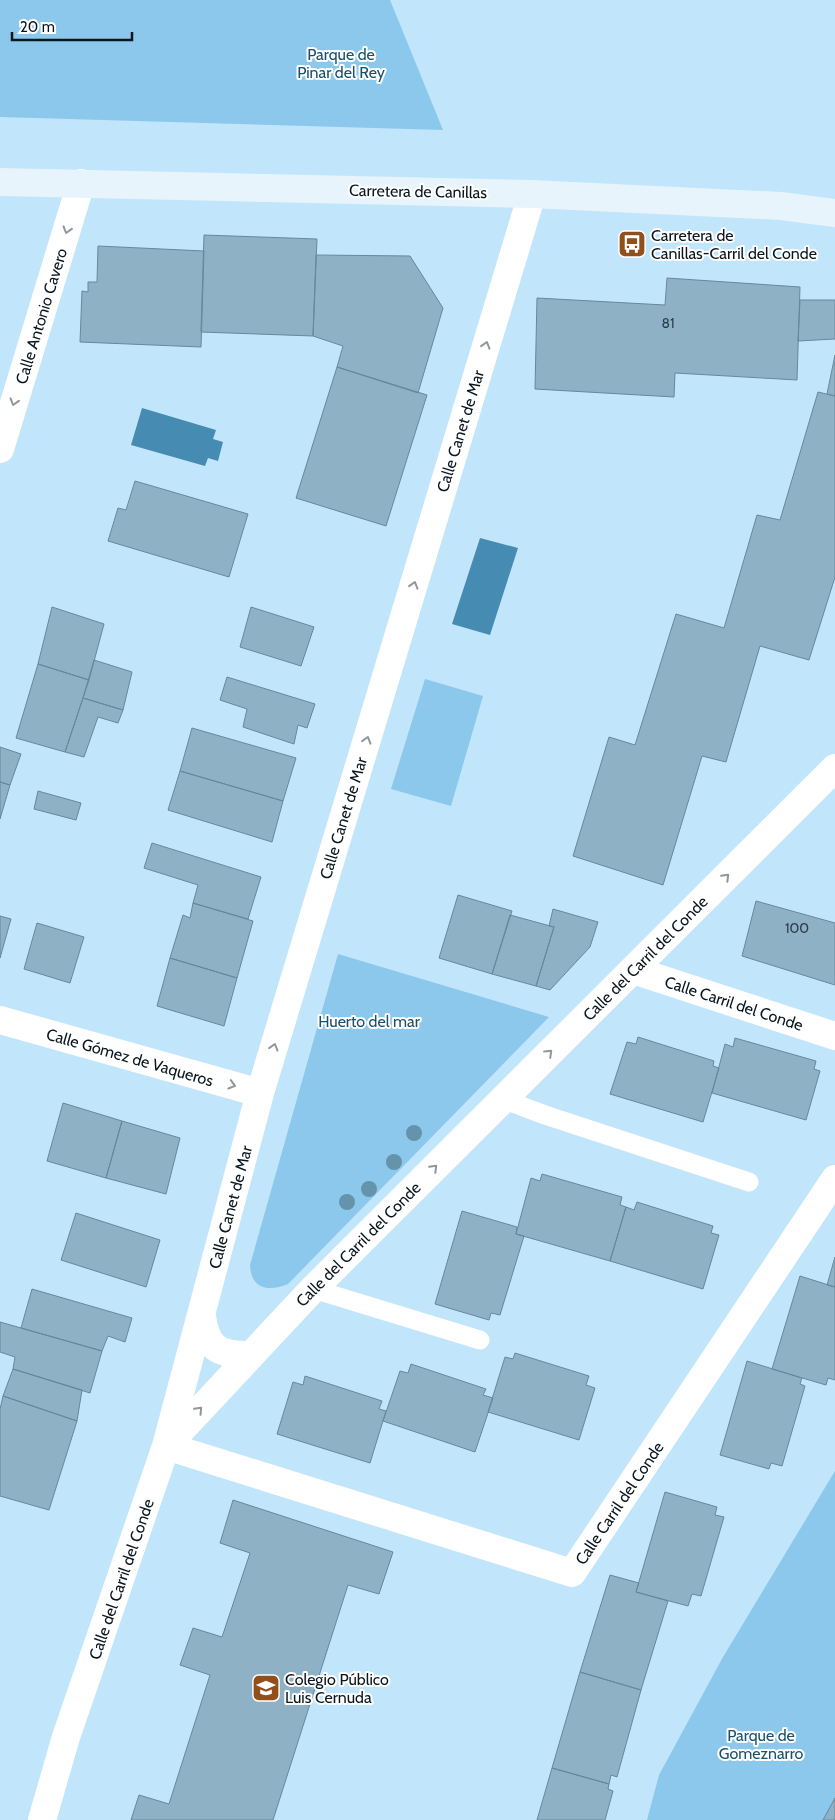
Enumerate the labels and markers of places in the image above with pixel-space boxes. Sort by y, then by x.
place label: Carretera de Canillas-Carril del Conde [651,226,817,263]
bus stop icon: Carretera de Canillas-Carril del Conde [617,229,647,259]
place label: Colegio Público Luis Cernuda [285,1670,389,1707]
school or university icon: Colegio Público Luis Cernuda [251,1673,281,1703]

